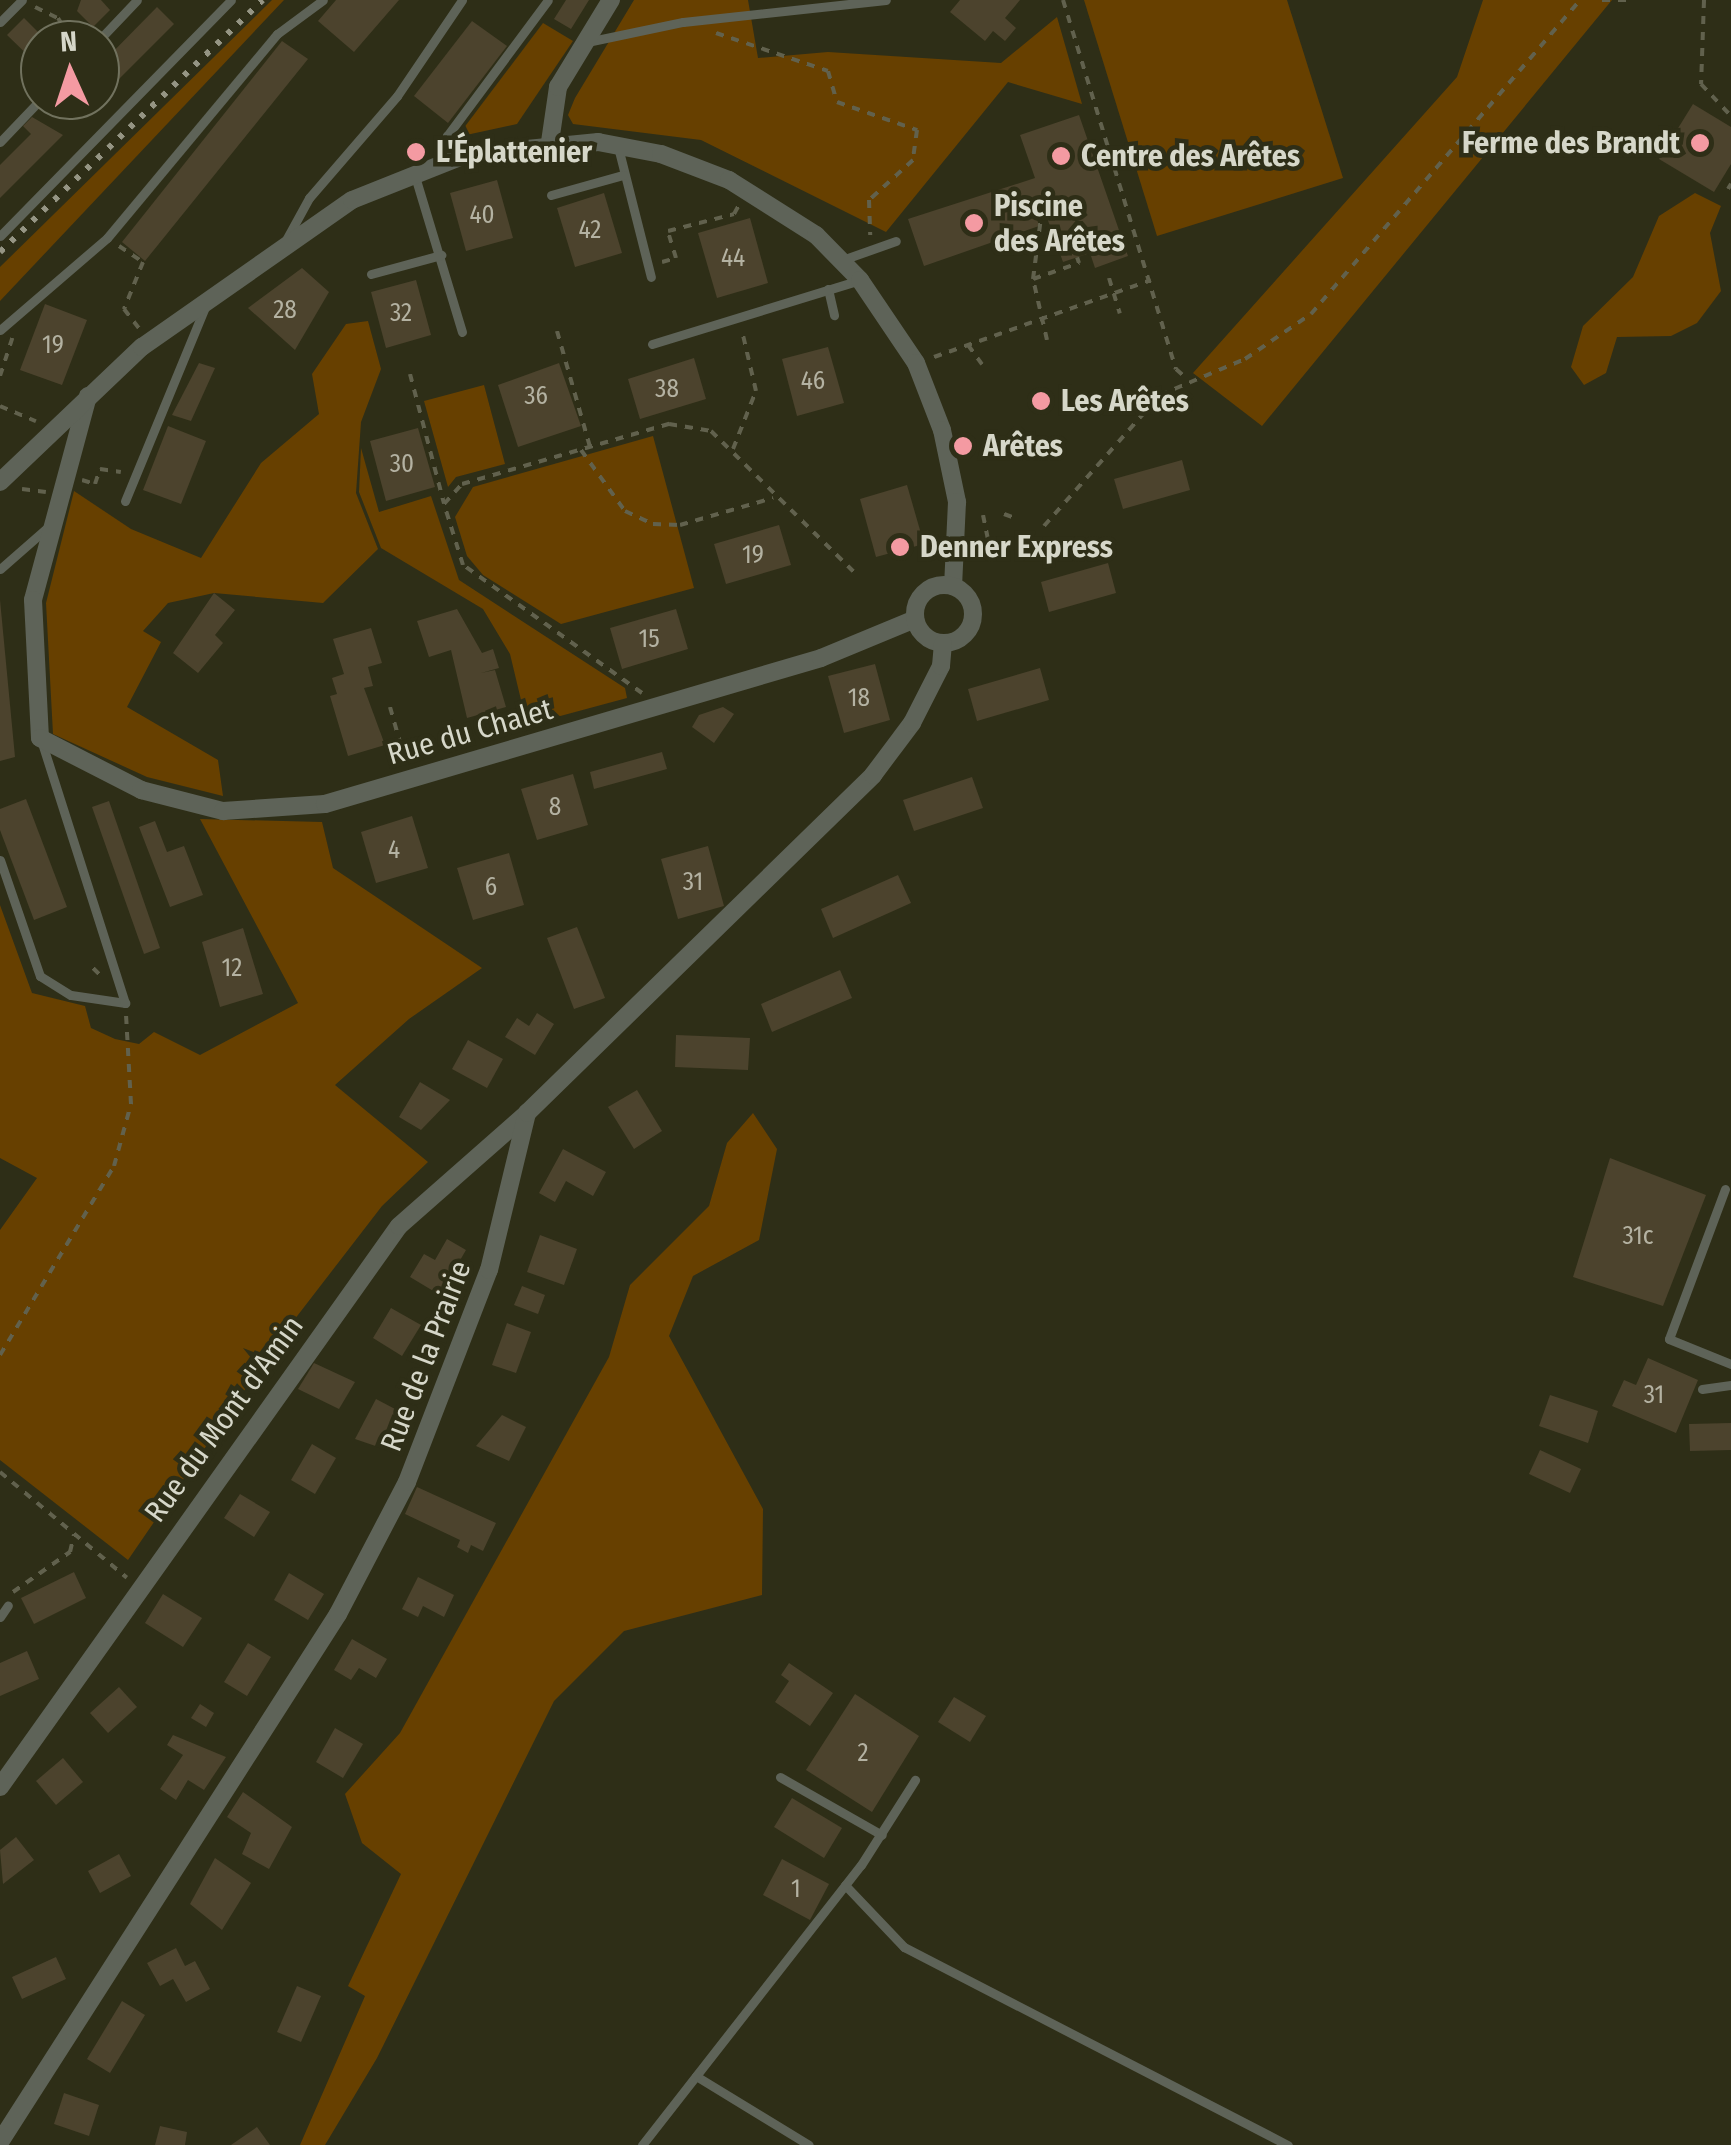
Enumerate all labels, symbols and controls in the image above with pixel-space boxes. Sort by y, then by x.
north arrow [20,20,120,120]
text: N [59,25,78,58]
place label: Ferme des Brandt [1462,125,1680,161]
marker: Ferme des Brandt [1689,132,1711,154]
place label: L'Éplattenier [436,134,592,170]
place label: Centre des Arêtes [1081,138,1300,174]
marker: L'Éplattenier [405,141,427,163]
marker: Centre des Arêtes [1050,145,1072,167]
place label: Piscine des Arêtes [994,188,1125,258]
house number: 40 [469,200,495,230]
marker: Piscine des Arêtes [963,212,985,234]
house number: 42 [579,215,601,245]
house number: 44 [721,243,745,273]
house number: 28 [273,295,297,325]
house number: 32 [390,298,412,328]
house number: 19 [42,330,64,360]
house number: 46 [801,366,825,396]
house number: 38 [655,374,679,404]
house number: 36 [524,381,548,411]
place label: Les Arêtes [1061,383,1189,419]
marker: Les Arêtes [1030,390,1052,412]
place label: Arêtes [983,428,1063,464]
marker: Arêtes [952,435,974,457]
house number: 30 [390,449,414,479]
place label: Denner Express [920,529,1113,565]
marker: Denner Express [889,536,911,558]
house number: 19 [742,540,764,570]
house number: 15 [638,624,660,654]
house number: 18 [848,683,870,713]
street label: Rue du Chalet [383,691,557,773]
house number: 8 [549,792,561,822]
house number: 4 [388,835,400,865]
house number: 31 [683,867,703,897]
house number: 6 [485,872,497,902]
house number: 12 [222,953,242,983]
house number: 31c [1622,1221,1654,1251]
street label: Rue de la Prairie [373,1256,479,1456]
street label: Rue du Mont d'Amin [137,1309,311,1529]
house number: 31 [1644,1380,1664,1410]
house number: 2 [857,1738,869,1768]
house number: 1 [791,1874,801,1904]

